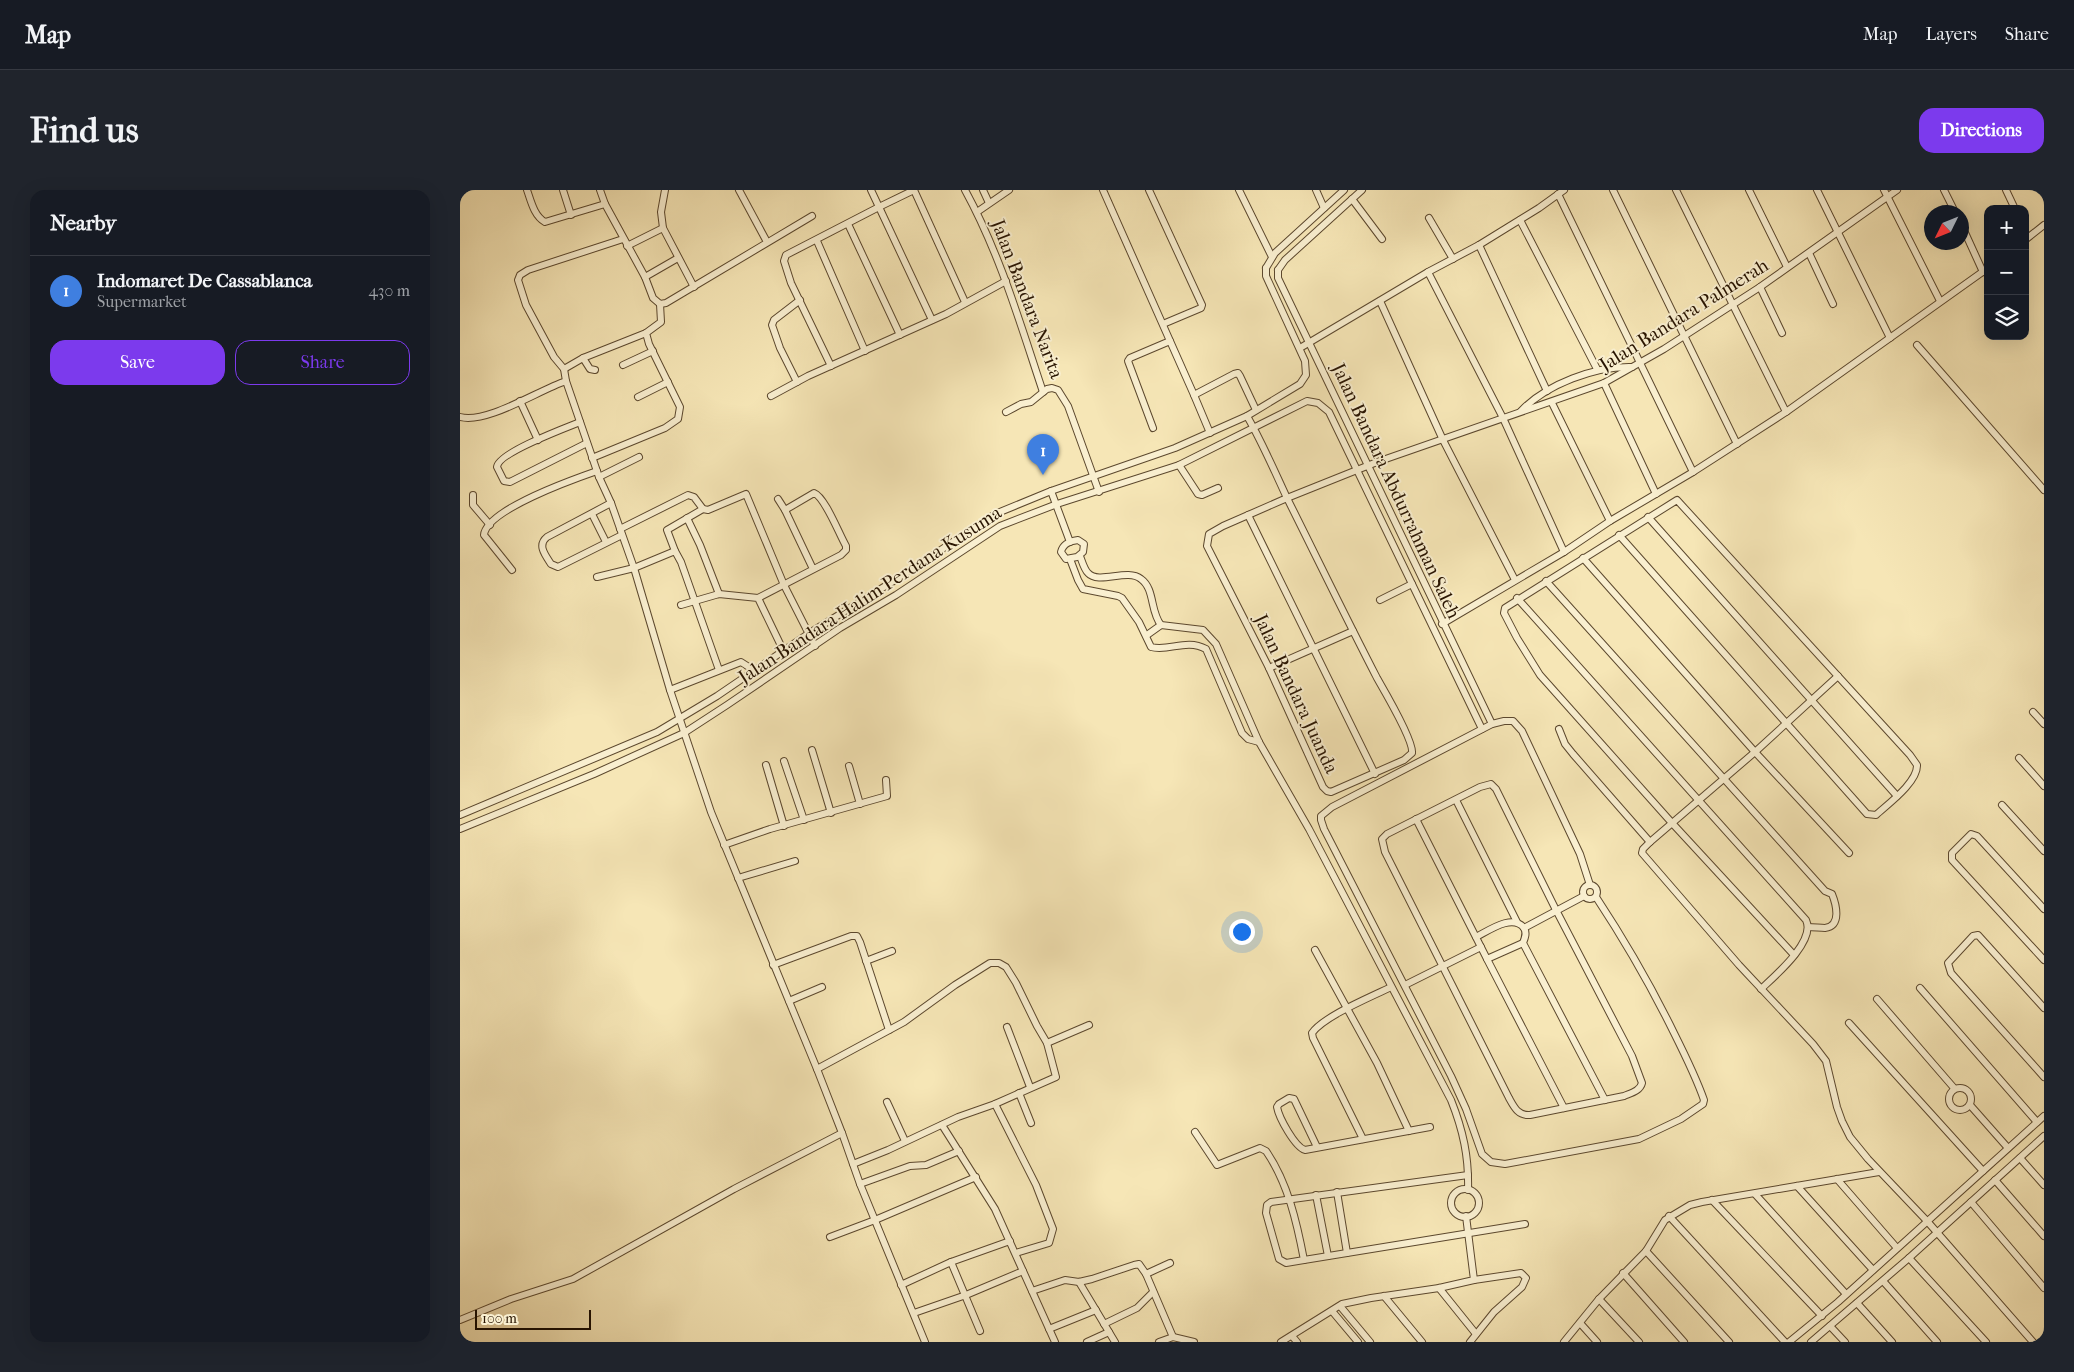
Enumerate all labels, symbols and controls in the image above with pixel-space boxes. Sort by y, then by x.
text: Map [25,21,71,49]
text: Map [1863,24,1897,45]
text: Layers [1925,24,1977,45]
text: Share [2005,24,2049,45]
button: Directions [1919,108,2044,153]
text: Find us [30,110,139,151]
north arrow [1924,205,1969,250]
map controls [1984,205,2029,340]
button: + [1984,205,2029,250]
text: Nearby [50,211,116,235]
street label: Jalan Bandara Narita [986,214,1068,382]
button: − [1984,250,2029,295]
street label: Jalan Bandara Palmerah [1594,254,1773,377]
text: Indomaret De Cassablanca [97,270,312,292]
text: 1 [63,281,69,300]
text: 430 m [368,281,410,300]
text: Supermarket [97,292,187,311]
button: layers [1984,295,2029,340]
button: Save [50,340,225,385]
button: Share [235,340,410,385]
street label: Jalan Bandara Abdurrahman Saleh [1326,358,1465,622]
pin: 1 [1027,434,1059,475]
street label: Jalan Bandara Halim Perdana Kusuma [733,501,1006,690]
street label: Jalan Bandara Juanda [1249,609,1343,777]
your location [1229,919,1255,945]
scale bar [475,1307,591,1330]
text: 100 m [482,1310,517,1327]

